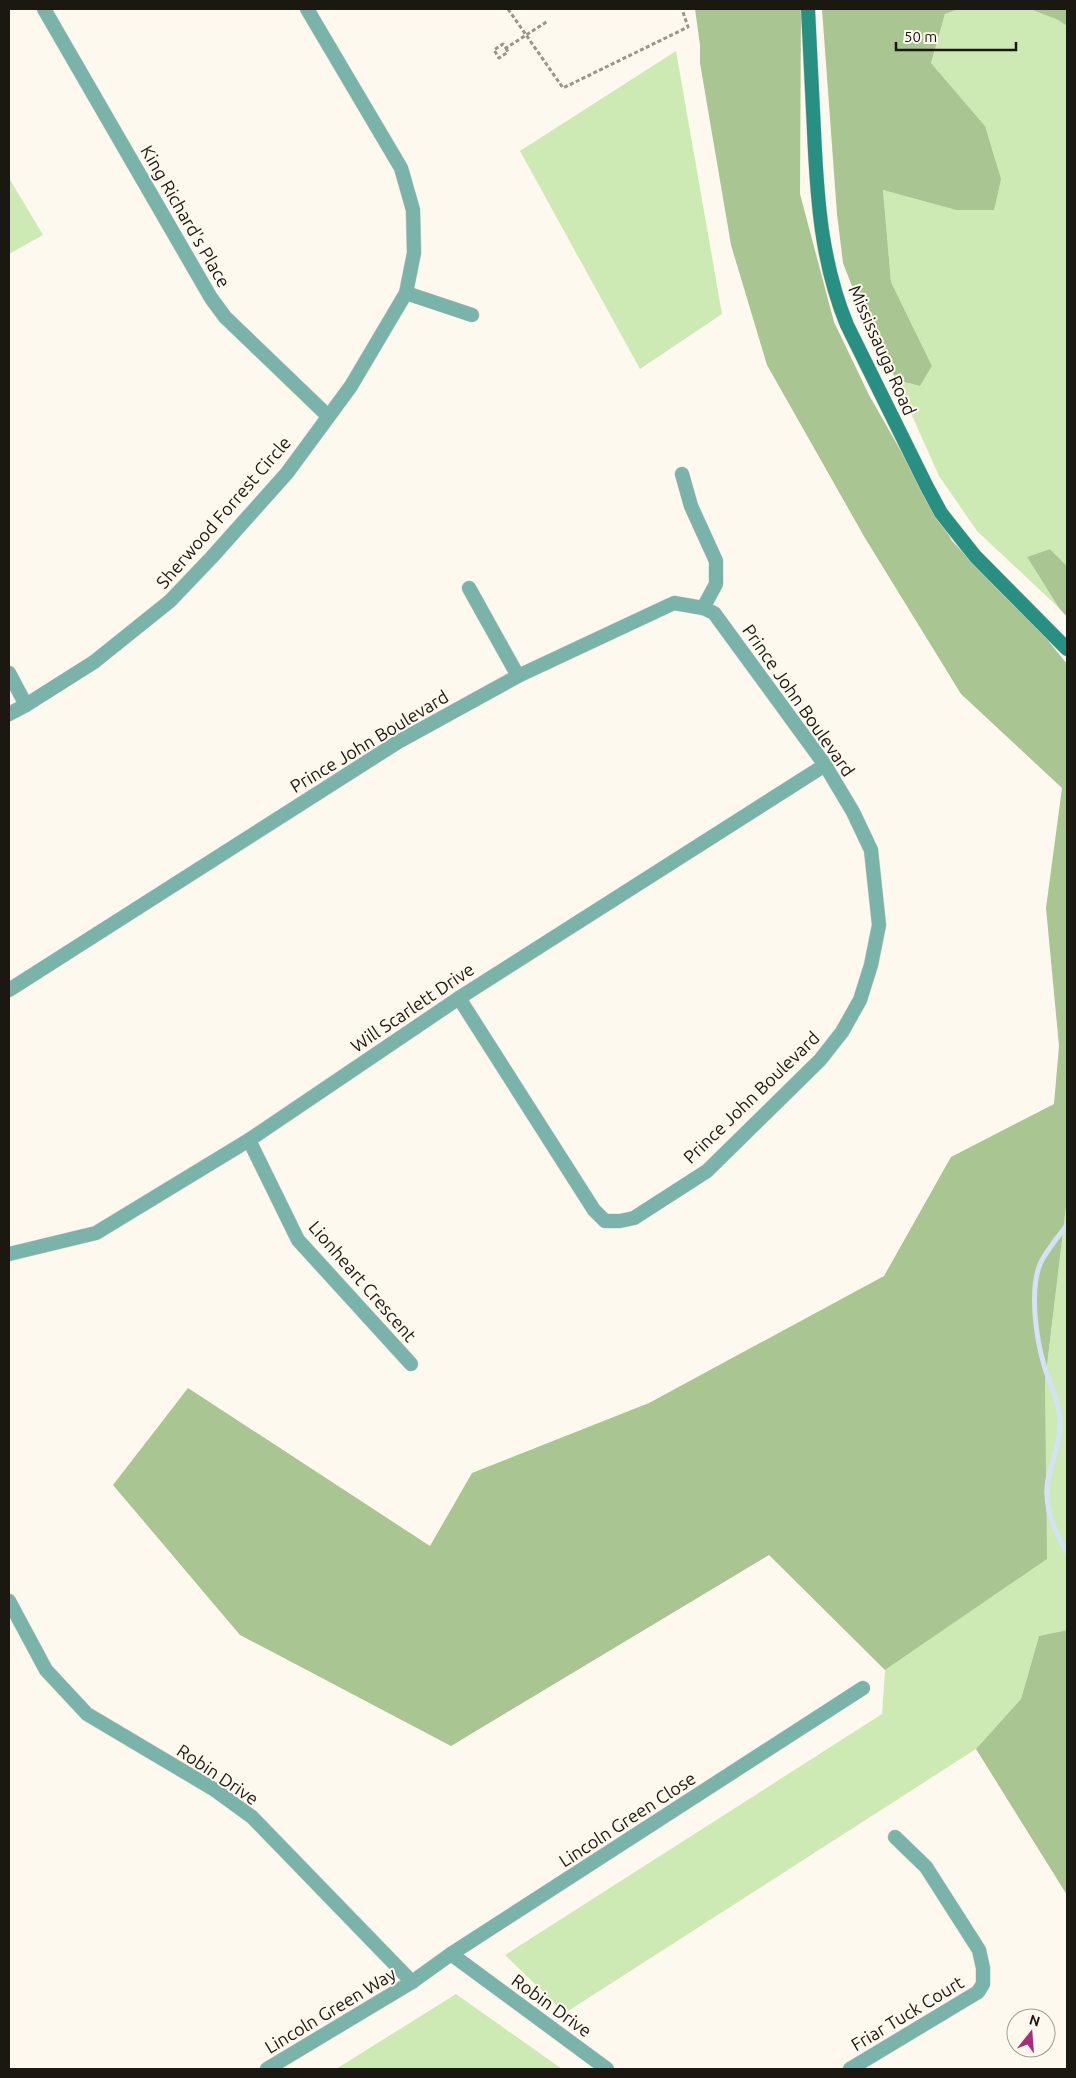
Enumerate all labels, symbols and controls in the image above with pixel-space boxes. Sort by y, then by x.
scale bar [896,20,1016,52]
text: 50 m [904,28,937,45]
street label: King Richard's Place [137,141,235,291]
street label: Mississauga Road [845,282,921,418]
street label: Sherwood Forrest Circle [152,432,294,592]
street label: Prince John Boulevard [739,620,859,780]
street label: Prince John Boulevard [286,686,452,796]
street label: Will Scarlett Drive [347,958,477,1056]
street label: Prince John Boulevard [679,1027,823,1167]
street label: Lionheart Crescent [305,1217,421,1345]
street label: Robin Drive [174,1740,262,1808]
street label: Lincoln Green Close [555,1767,699,1871]
street label: Lincoln Green Way [261,1963,399,2057]
street label: Robin Drive [508,1969,596,2041]
street label: Friar Tuck Court [847,1972,967,2054]
north arrow [1006,2008,1056,2058]
text: N [1027,2011,1042,2030]

